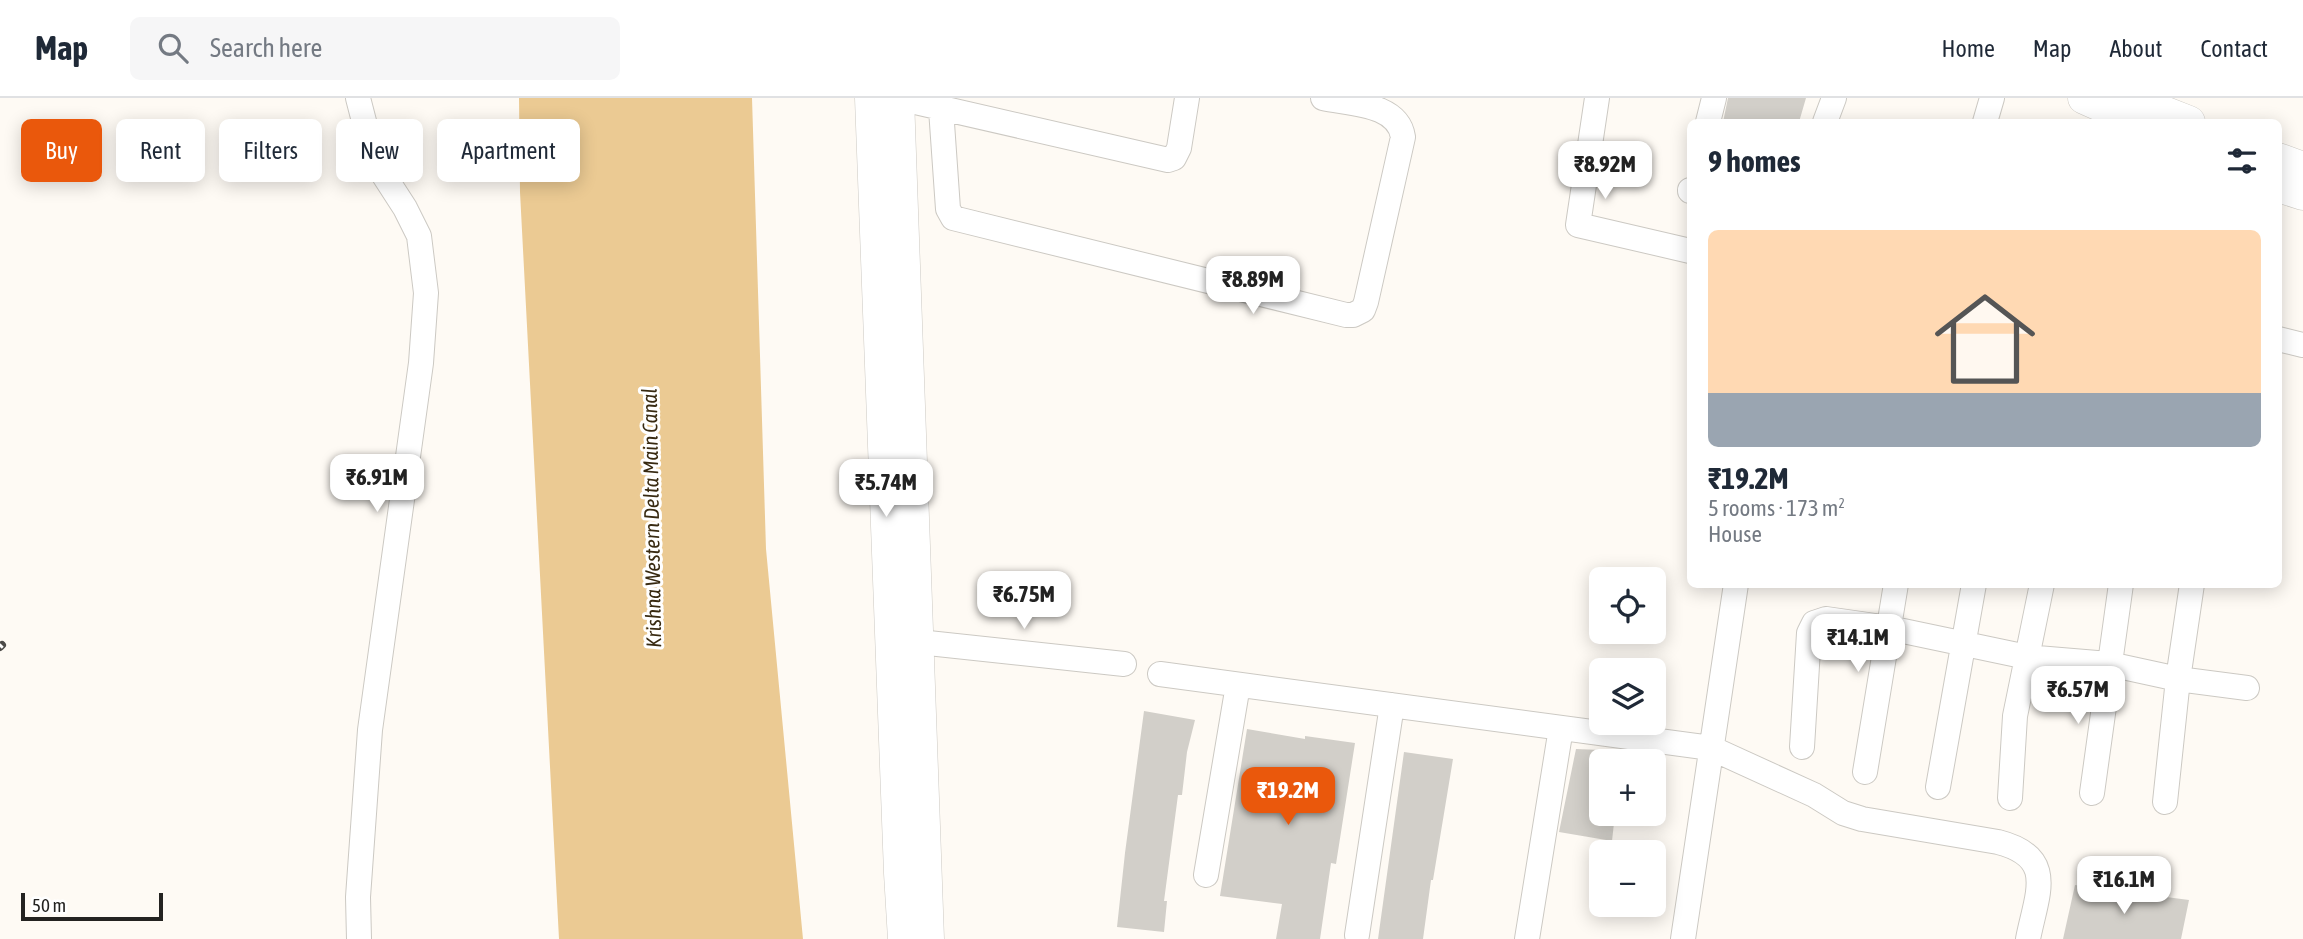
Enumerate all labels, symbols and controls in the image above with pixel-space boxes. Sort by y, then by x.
search box [130,17,620,80]
text: Map [35,29,88,67]
icon: search [154,29,192,67]
text: Search here [210,33,322,63]
text: Home [1941,35,1995,62]
text: Map [2033,35,2071,62]
text: About [2109,35,2162,62]
text: Contact [2200,35,2268,62]
chip: Buy [21,119,102,182]
chip: Rent [116,119,205,182]
chip: Filters [219,119,322,182]
chip: New [336,119,423,182]
chip: Apartment [437,119,580,182]
pin: ₹8.92M [1548,141,1662,201]
icon: filters [2223,142,2261,180]
text: 9 homes [1708,144,1801,178]
text: ₹8.92M [1574,151,1636,177]
pin: ₹8.89M [1196,256,1310,316]
text: ₹8.89M [1222,266,1284,292]
icon: home [1922,276,2048,402]
water label: Krishna Western Delta Main Canal [637,388,665,648]
pin: ₹6.91M [320,454,434,514]
pin: ₹5.74M [829,460,943,519]
text: ₹19.2M [1708,461,1789,495]
text: ₹6.91M [346,464,408,490]
text: ₹5.74M [855,469,917,495]
text: 5 rooms · 173 m² [1708,495,1845,521]
text: House [1708,521,1762,547]
map controls [1589,567,1666,917]
button: locate [1589,567,1666,644]
pin: ₹6.75M [967,572,1081,631]
text: ₹6.75M [993,581,1055,607]
pin: ₹14.1M [1801,614,1915,674]
text: ₹14.1M [1827,624,1889,650]
button: layers [1589,658,1666,735]
pin: ₹6.57M [2021,666,2135,726]
text: ₹6.57M [2047,676,2109,702]
button: + [1589,749,1666,826]
pin: ₹19.2M [1231,768,1345,827]
text: ₹19.2M [1257,777,1319,803]
button: − [1589,840,1666,917]
pin: ₹16.1M [2067,856,2181,916]
text: ₹16.1M [2093,866,2155,892]
scale bar [21,890,163,922]
text: 50 m [32,894,66,916]

